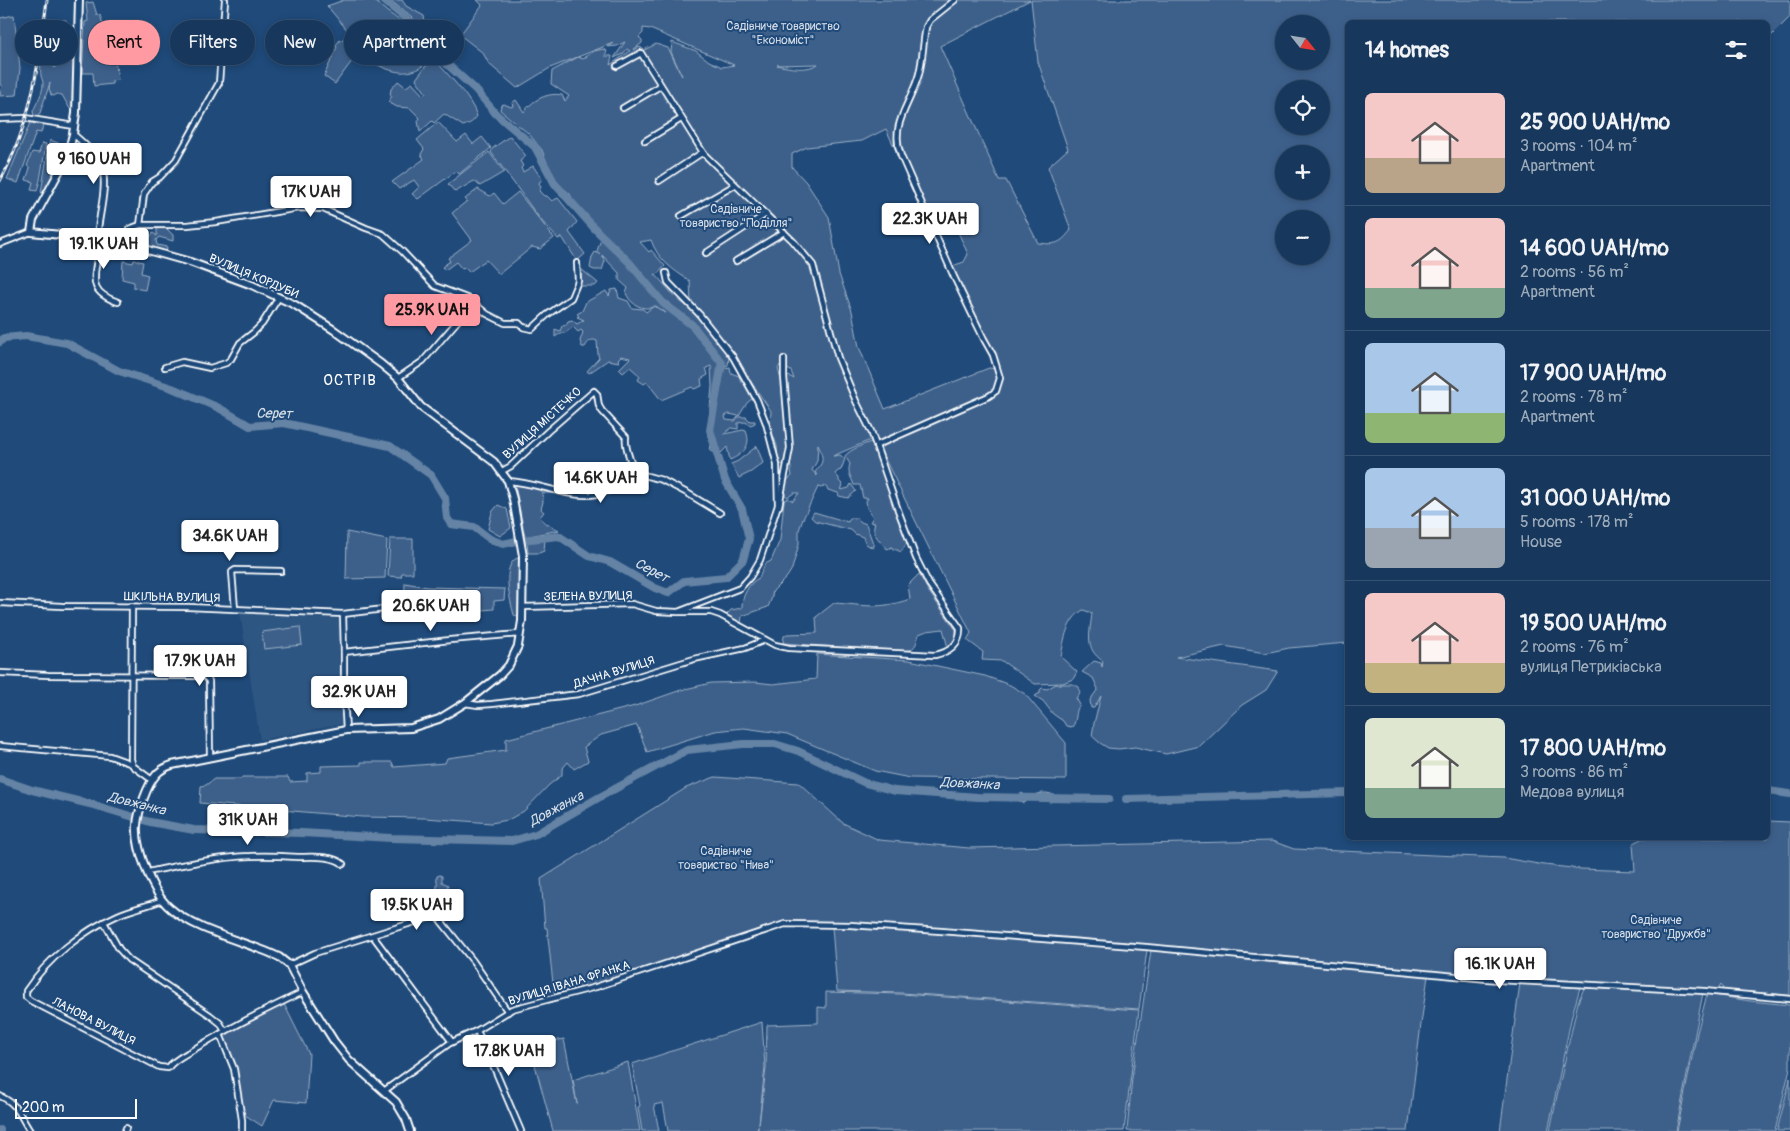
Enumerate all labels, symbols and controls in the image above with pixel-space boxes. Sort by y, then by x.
north arrow [1275,15,1330,70]
map controls [1275,15,1330,265]
park label: Садівниче товариство "Економіст" [726,19,840,48]
chip: Buy [15,20,78,65]
chip: Rent [88,20,160,65]
chip: Filters [170,20,255,65]
chip: New [265,20,334,65]
chip: Apartment [344,20,464,65]
icon: filters [1722,36,1750,64]
text: 14 homes [1365,37,1449,64]
button: locate [1275,80,1330,135]
text: 25 900 UAH/mo [1520,109,1670,136]
icon: home [1405,113,1465,173]
text: 3 rooms · 104 m² [1520,136,1637,156]
pin: 9 160 UAH [37,142,151,185]
button: + [1275,145,1330,200]
text: 9 160 UAH [58,149,130,169]
text: Apartment [1520,156,1595,176]
pin: 17K UAH [265,176,357,218]
text: 17K UAH [282,182,340,202]
park label: Садівниче товариство "Поділля" [680,202,792,231]
pin: 22.3K UAH [873,202,987,245]
text: 22.3K UAH [893,209,967,229]
button: − [1275,210,1330,265]
pin: 19.1K UAH [47,228,161,270]
text: 19.1K UAH [70,234,138,254]
text: 14 600 UAH/mo [1520,235,1669,262]
icon: home [1405,238,1465,298]
street label: ВУЛИЦЯ КОРДУБИ [207,251,301,302]
text: 2 rooms · 56 m² [1520,262,1629,282]
text: Apartment [1520,282,1595,302]
pin: 25.9K UAH [375,294,489,336]
text: 25.9K UAH [395,300,469,320]
text: 17 900 UAH/mo [1520,360,1666,387]
icon: home [1405,363,1465,423]
district label: ОСТРІВ [323,371,377,390]
street label: ВУЛИЦЯ МІСТЕЧКО [500,384,585,463]
text: 2 rooms · 78 m² [1520,387,1627,407]
water label: Серет [256,405,294,422]
text: Apartment [1520,407,1595,427]
pin: 14.6K UAH [544,462,658,504]
text: 14.6K UAH [565,468,637,488]
text: 31 000 UAH/mo [1520,485,1670,512]
icon: home [1405,488,1465,548]
text: 5 rooms · 178 m² [1520,512,1633,532]
pin: 34.6K UAH [173,520,287,562]
text: 34.6K UAH [192,526,268,546]
text: House [1520,532,1562,552]
water label: Серет [632,554,673,587]
street label: ЗЕЛЕНА ВУЛИЦЯ [544,588,633,605]
street label: ШКІЛЬНА ВУЛИЦЯ [124,589,220,606]
pin: 20.6K UAH [374,590,488,632]
text: 20.6K UAH [393,596,469,616]
text: 19 500 UAH/mo [1520,610,1667,637]
icon: home [1405,613,1465,673]
text: 2 rooms · 76 m² [1520,637,1629,657]
pin: 17.9K UAH [143,644,257,687]
text: 17.9K UAH [165,651,235,671]
street label: ДАЧНА ВУЛИЦЯ [571,653,657,692]
text: вулиця Петриківська [1520,657,1662,677]
pin: 32.9K UAH [302,676,416,718]
text: 32.9K UAH [322,682,396,702]
text: 17 800 UAH/mo [1520,735,1666,762]
icon: home [1405,738,1465,798]
text: 3 rooms · 86 m² [1520,762,1628,782]
water label: Довжанка [939,773,1001,794]
text: Медова вулиця [1520,782,1624,802]
water label: Довжанка [525,786,588,830]
water label: Довжанка [105,788,169,819]
pin: 31K UAH [202,804,294,846]
text: 31K UAH [218,810,278,830]
park label: Садівниче товариство "Нива" [678,844,774,873]
pin: 19.5K UAH [360,888,474,931]
text: 19.5K UAH [382,895,452,915]
park label: Садівниче товариство "Дружба" [1601,913,1711,942]
pin: 16.1K UAH [1443,948,1557,990]
text: 16.1K UAH [1465,954,1535,974]
street label: ВУЛИЦЯ ІВАНА ФРАНКА [506,958,632,1009]
street label: ЛАНОВА ВУЛИЦЯ [49,994,138,1049]
pin: 17.8K UAH [452,1034,566,1077]
text: 17.8K UAH [474,1041,544,1061]
scale bar [15,1096,138,1119]
text: 200 m [22,1099,64,1116]

